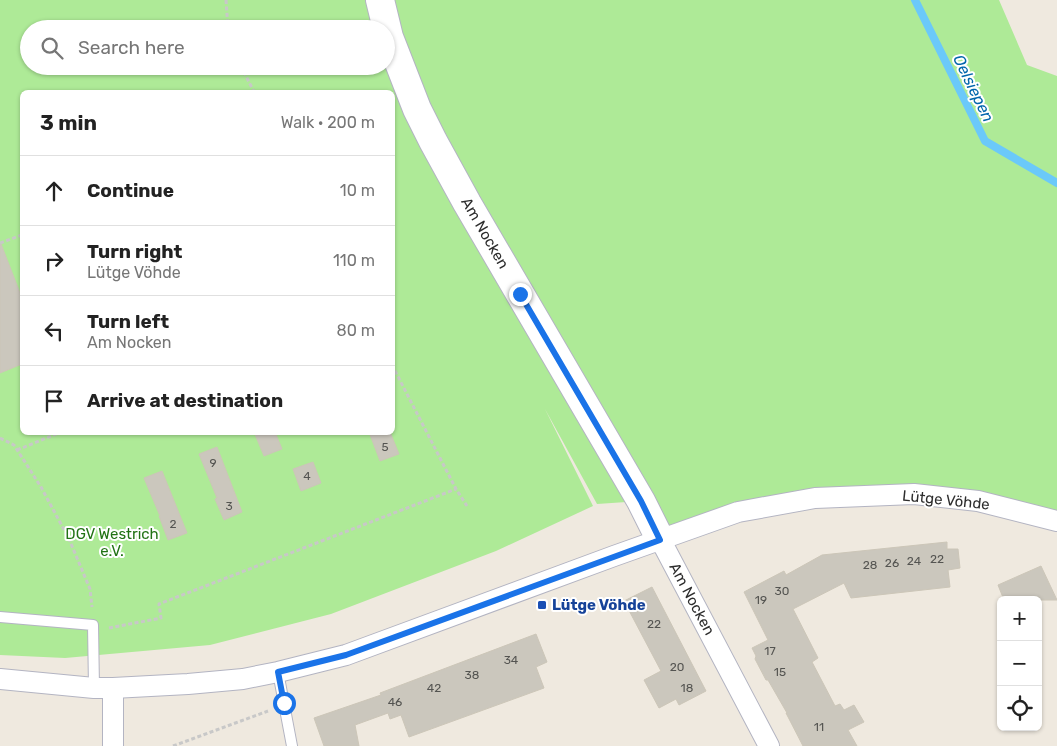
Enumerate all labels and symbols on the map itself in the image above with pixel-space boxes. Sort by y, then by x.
water label: Oelsiepen [949,51,998,125]
street label: Am Nocken [457,194,513,272]
route end [509,283,532,306]
house number: 5 [381,440,389,454]
house number: 9 [209,456,217,470]
house number: 4 [303,469,311,483]
street label: Lütge Vöhde [901,486,991,514]
house number: 3 [225,499,233,513]
house number: 2 [169,517,177,531]
park label: DGV Westrich e.V. [65,525,159,560]
house number: 22 [930,552,944,566]
house number: 24 [907,554,922,568]
house number: 26 [885,556,899,570]
house number: 28 [863,558,877,572]
street label: Am Nocken [665,560,719,638]
house number: 30 [775,584,789,598]
house number: 19 [755,593,767,607]
place label: Lütge Vöhde [552,596,646,614]
marker: Lütge Vöhde [536,599,548,611]
house number: 22 [647,617,661,631]
house number: 17 [764,644,776,658]
house number: 34 [504,653,519,667]
house number: 20 [670,660,684,674]
house number: 15 [774,665,786,679]
house number: 38 [465,668,479,682]
house number: 42 [427,681,441,695]
house number: 18 [681,681,693,695]
route start [273,692,296,715]
house number: 46 [388,695,402,709]
house number: 11 [814,720,824,734]

